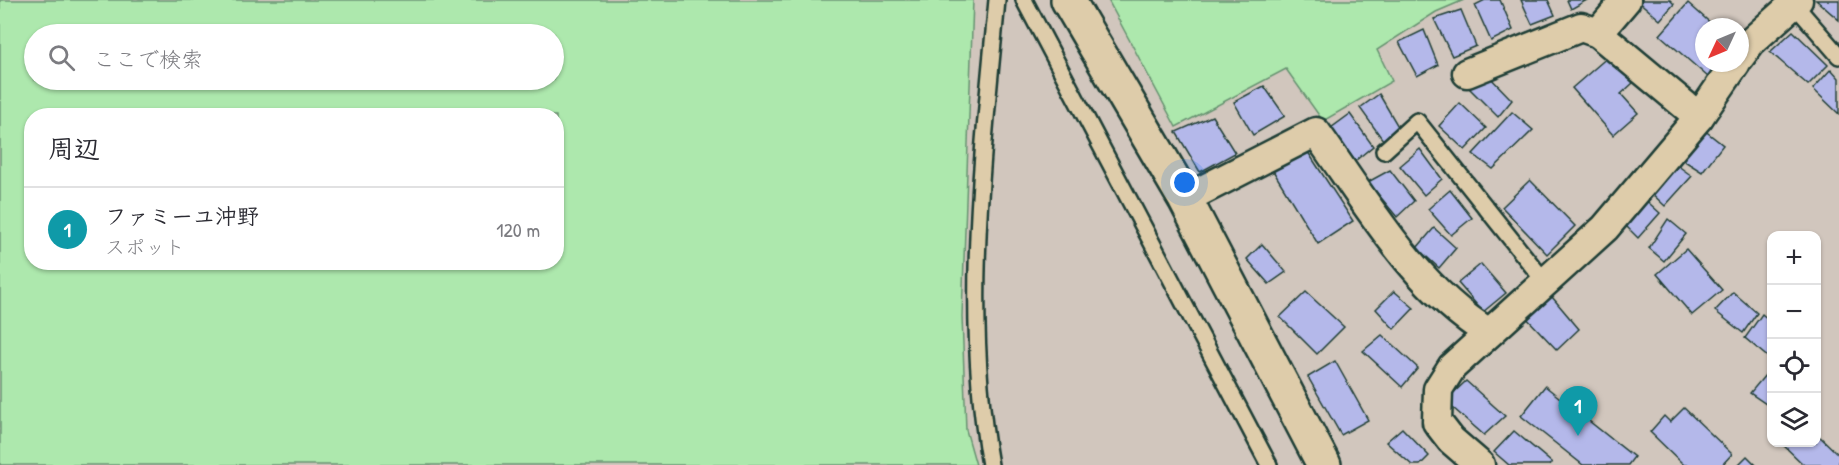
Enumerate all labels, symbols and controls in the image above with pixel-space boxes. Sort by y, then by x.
north arrow [1695,18,1749,72]
search box [24,24,564,90]
icon: search [45,41,78,74]
text: ここで検索 [93,44,203,74]
text: 周辺 [48,131,100,166]
your location [1170,168,1199,197]
text: ファミーユ沖野 [105,201,259,231]
text: 1 [64,216,71,243]
text: 120 m [496,216,540,243]
map controls [1767,231,1821,447]
button: + [1767,231,1821,285]
text: スポット [105,233,185,260]
button: − [1767,285,1821,339]
button: locate [1767,339,1821,393]
pin: 1 [1558,386,1598,436]
button: layers [1767,393,1821,447]

